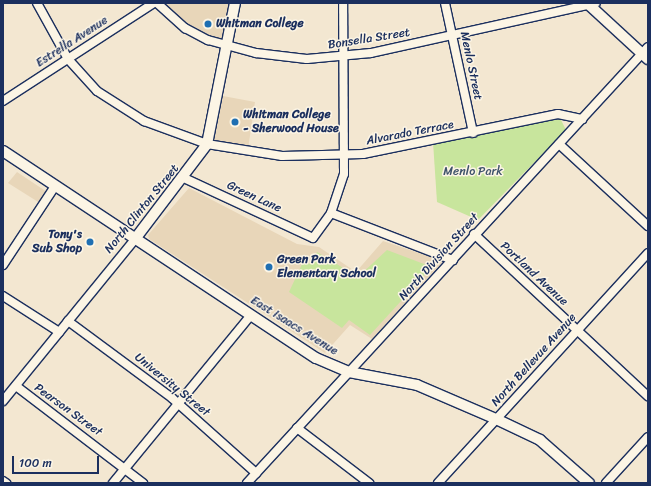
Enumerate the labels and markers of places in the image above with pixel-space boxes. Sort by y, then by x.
place label: Whitman College [216,17,303,31]
marker: Whitman College [203,19,213,29]
place label: Whitman College - Sherwood House [243,108,339,136]
marker: Whitman College - Sherwood House [230,117,240,127]
place label: Tony's Sub Shop [32,228,82,256]
marker: Tony's Sub Shop [85,237,95,247]
place label: Green Park Elementary School [277,253,376,281]
marker: Green Park Elementary School [264,262,274,272]

